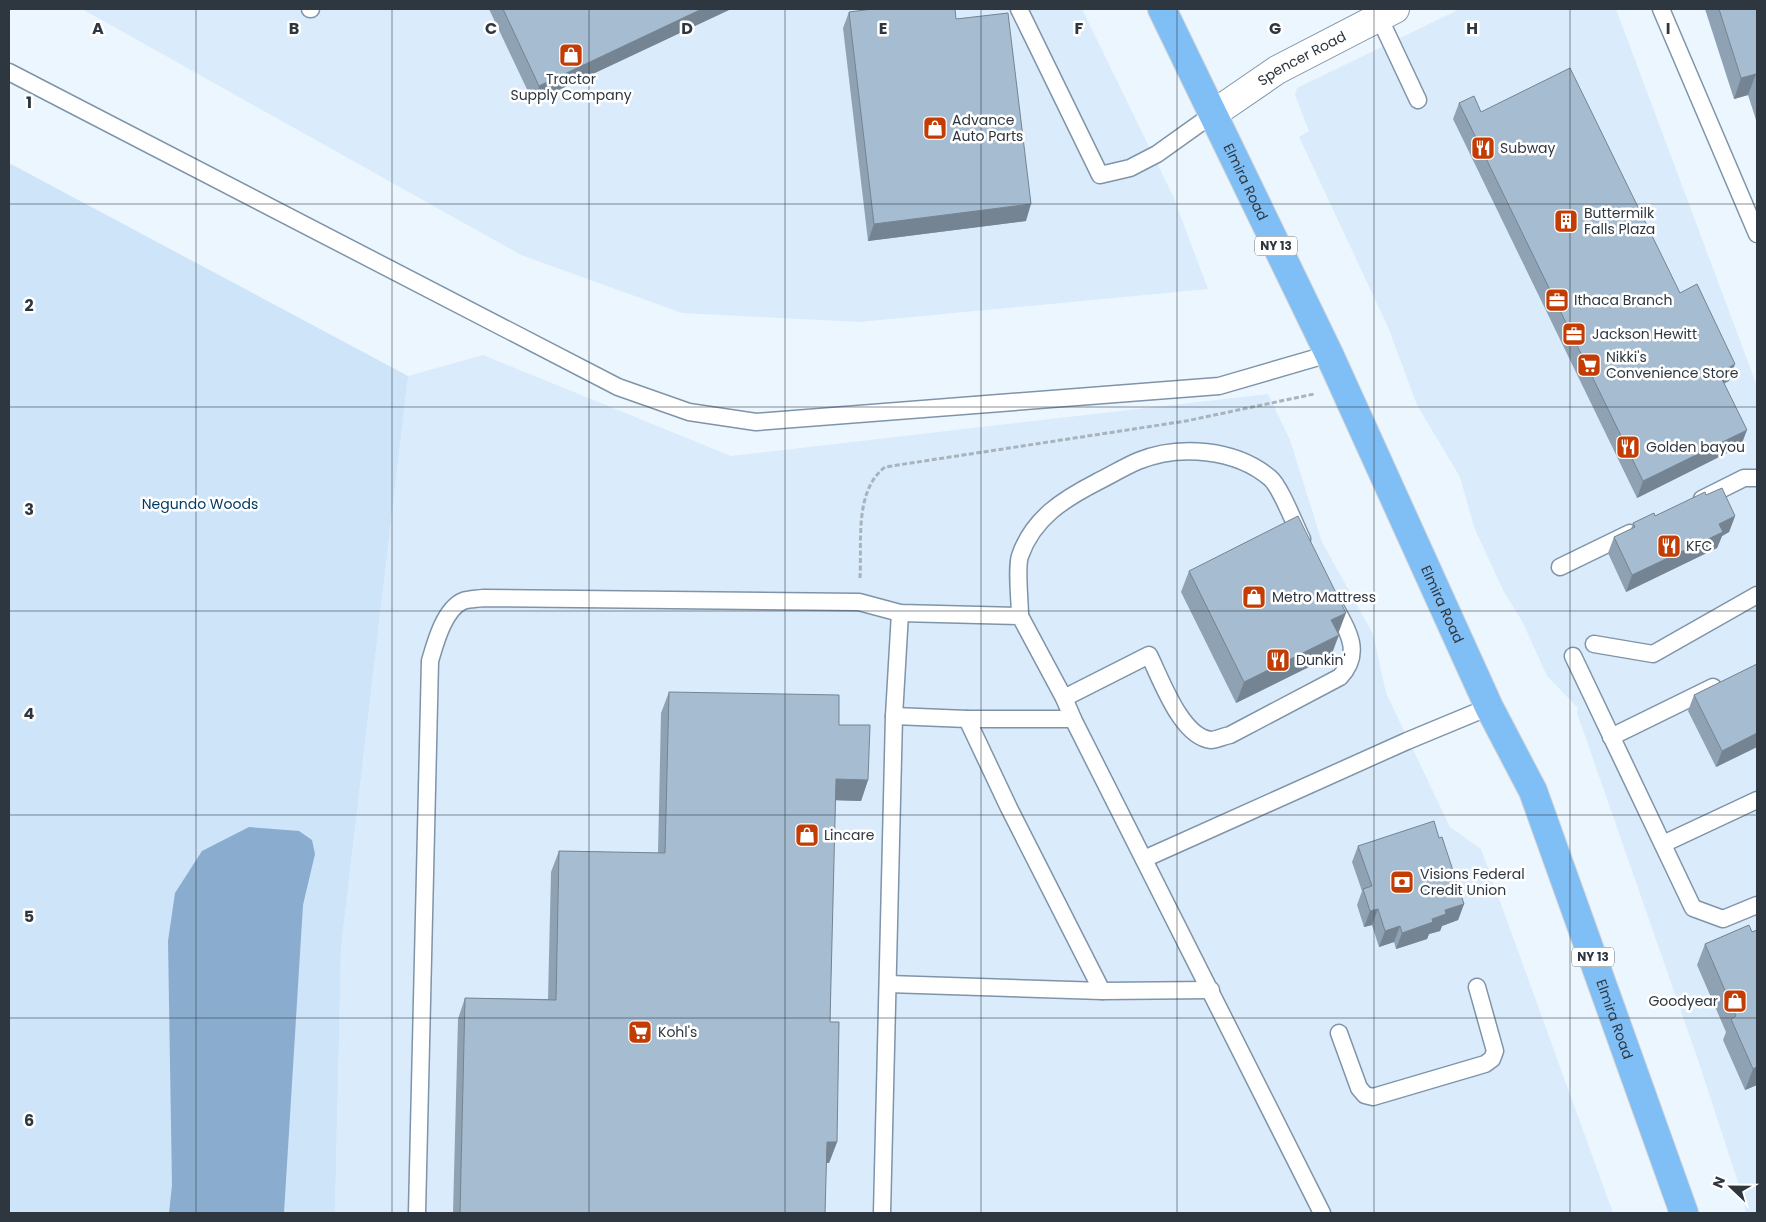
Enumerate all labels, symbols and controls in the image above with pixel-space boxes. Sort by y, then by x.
text: A [92,17,104,40]
text: B [289,17,299,40]
text: C [485,17,497,40]
text: D [681,17,693,40]
text: E [879,17,887,40]
text: F [1075,17,1084,40]
text: G [1269,17,1281,40]
text: H [1466,17,1478,40]
text: I [1666,17,1670,40]
street label: Spencer Road [1254,26,1349,90]
shop icon: Tractor Supply Company [558,42,584,68]
place label: Tractor Supply Company [510,69,632,105]
text: 1 [26,91,32,114]
place label: Advance Auto Parts [952,110,1023,146]
shop icon: Advance Auto Parts [922,115,948,141]
restaurant icon: Subway [1470,135,1496,161]
place label: Subway [1500,138,1556,158]
street label: Elmira Road [1218,140,1273,224]
place label: Buttermilk Falls Plaza [1584,203,1655,239]
building icon: Buttermilk Falls Plaza [1553,208,1579,234]
road number: NY 13 [1255,237,1297,256]
office icon: Ithaca Branch [1544,287,1570,313]
place label: Ithaca Branch [1574,290,1672,310]
text: 2 [24,294,34,317]
office icon: Jackson Hewitt [1561,321,1587,347]
place label: Jackson Hewitt [1592,324,1697,344]
place label: Nikki's Convenience Store [1606,347,1739,383]
supermarket icon: Nikki's Convenience Store [1576,352,1602,378]
restaurant icon: Golden bayou [1615,434,1641,460]
place label: Golden bayou [1646,437,1745,457]
park label: Negundo Woods [142,494,258,514]
text: 3 [24,498,34,521]
restaurant icon: KFC [1656,533,1682,559]
place label: KFC [1686,536,1712,556]
street label: Elmira Road [1416,562,1469,646]
shop icon: Metro Mattress [1241,584,1267,610]
place label: Metro Mattress [1272,587,1376,607]
restaurant icon: Dunkin' [1265,647,1291,673]
place label: Dunkin' [1296,650,1346,670]
text: 4 [24,702,35,725]
shop icon: Lincare [794,822,820,848]
place label: Lincare [824,825,875,845]
place label: Visions Federal Credit Union [1420,864,1525,900]
bank icon: Visions Federal Credit Union [1389,869,1415,895]
text: 5 [24,905,34,928]
road number: NY 13 [1572,948,1614,966]
street label: Elmira Road [1591,977,1638,1062]
shop icon: Goodyear [1722,988,1748,1014]
place label: Goodyear [1648,991,1718,1011]
supermarket icon: Kohl's [627,1019,653,1045]
place label: Kohl's [658,1022,697,1042]
text: 6 [24,1109,34,1132]
north arrow [1706,1162,1756,1212]
text: N [1708,1174,1730,1191]

